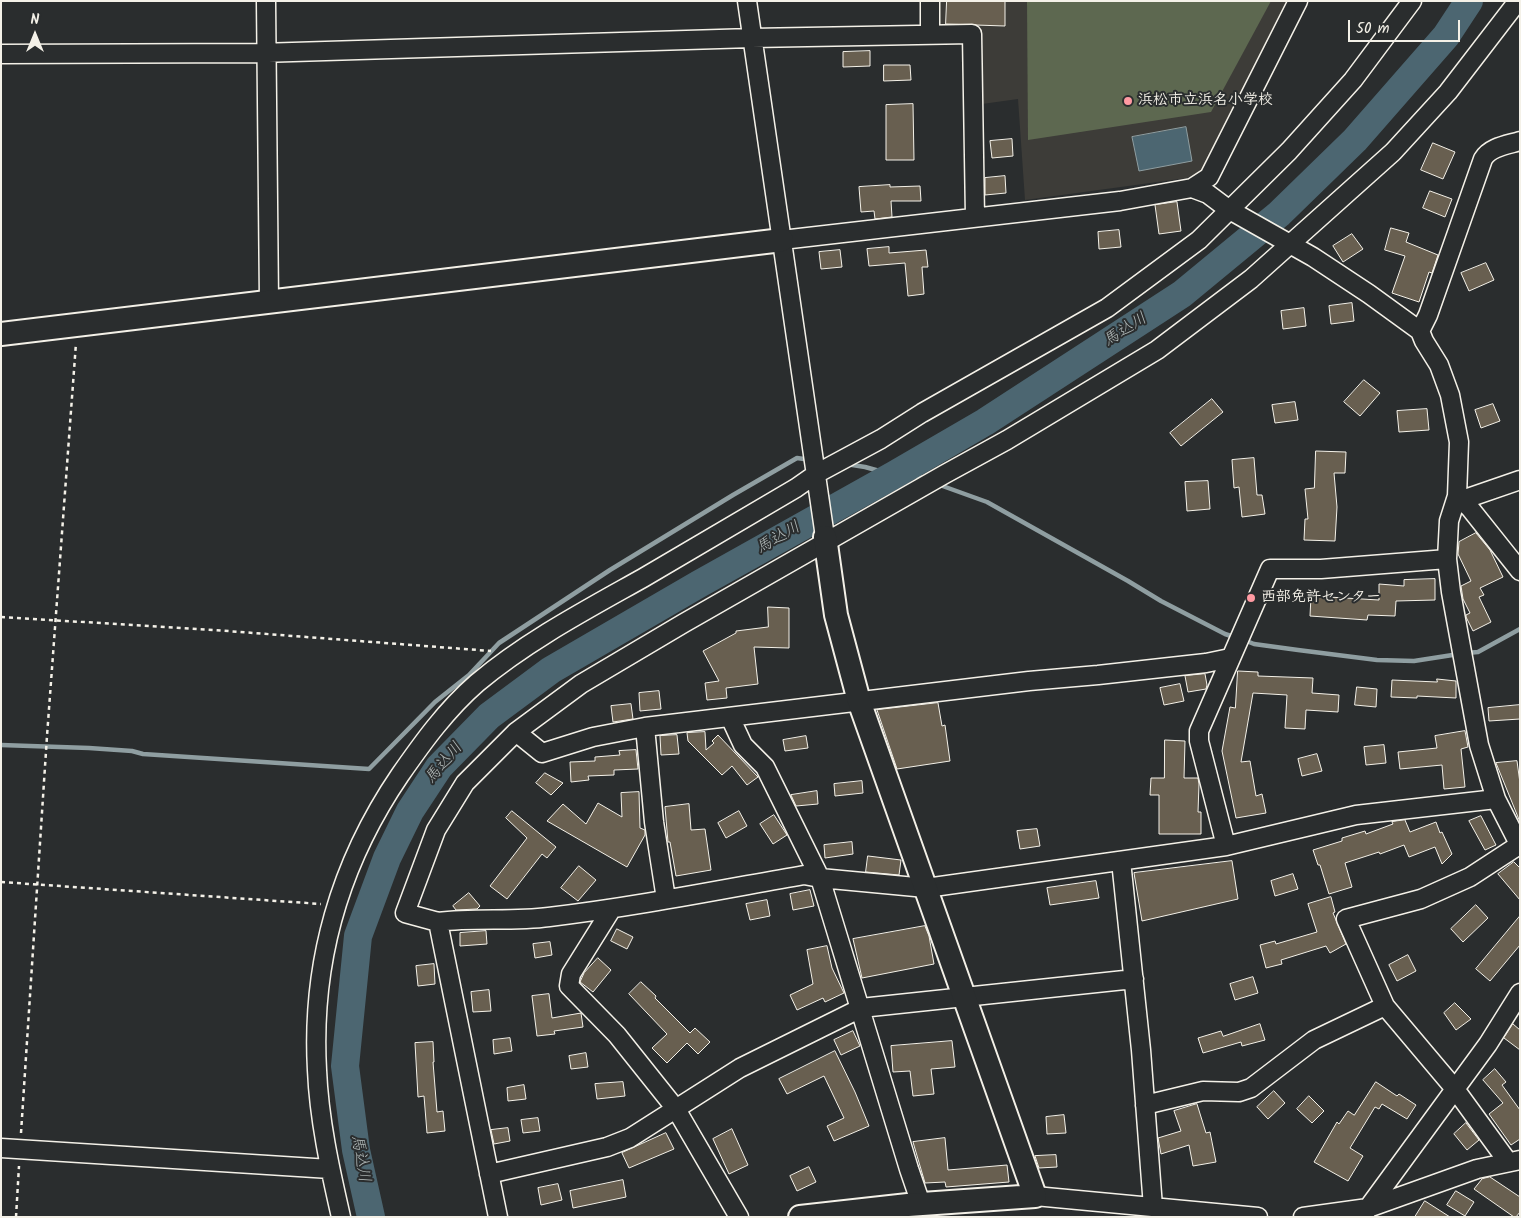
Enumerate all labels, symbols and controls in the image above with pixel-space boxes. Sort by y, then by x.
text: N [31,9,39,31]
north arrow [10,10,60,60]
scale bar [1351,10,1464,42]
text: 50 m [1356,17,1390,41]
place label: 浜松市立浜名小学校 [1138,92,1273,110]
marker: 浜松市立浜名小学校 [1122,95,1134,107]
water label: 馬込川 [1101,310,1151,352]
water label: 馬込川 [753,519,805,559]
place label: 西部免許センター [1261,589,1381,607]
marker: 西部免許センター [1245,592,1257,604]
water label: 馬込川 [422,739,468,789]
water label: 馬込川 [345,1134,373,1184]

